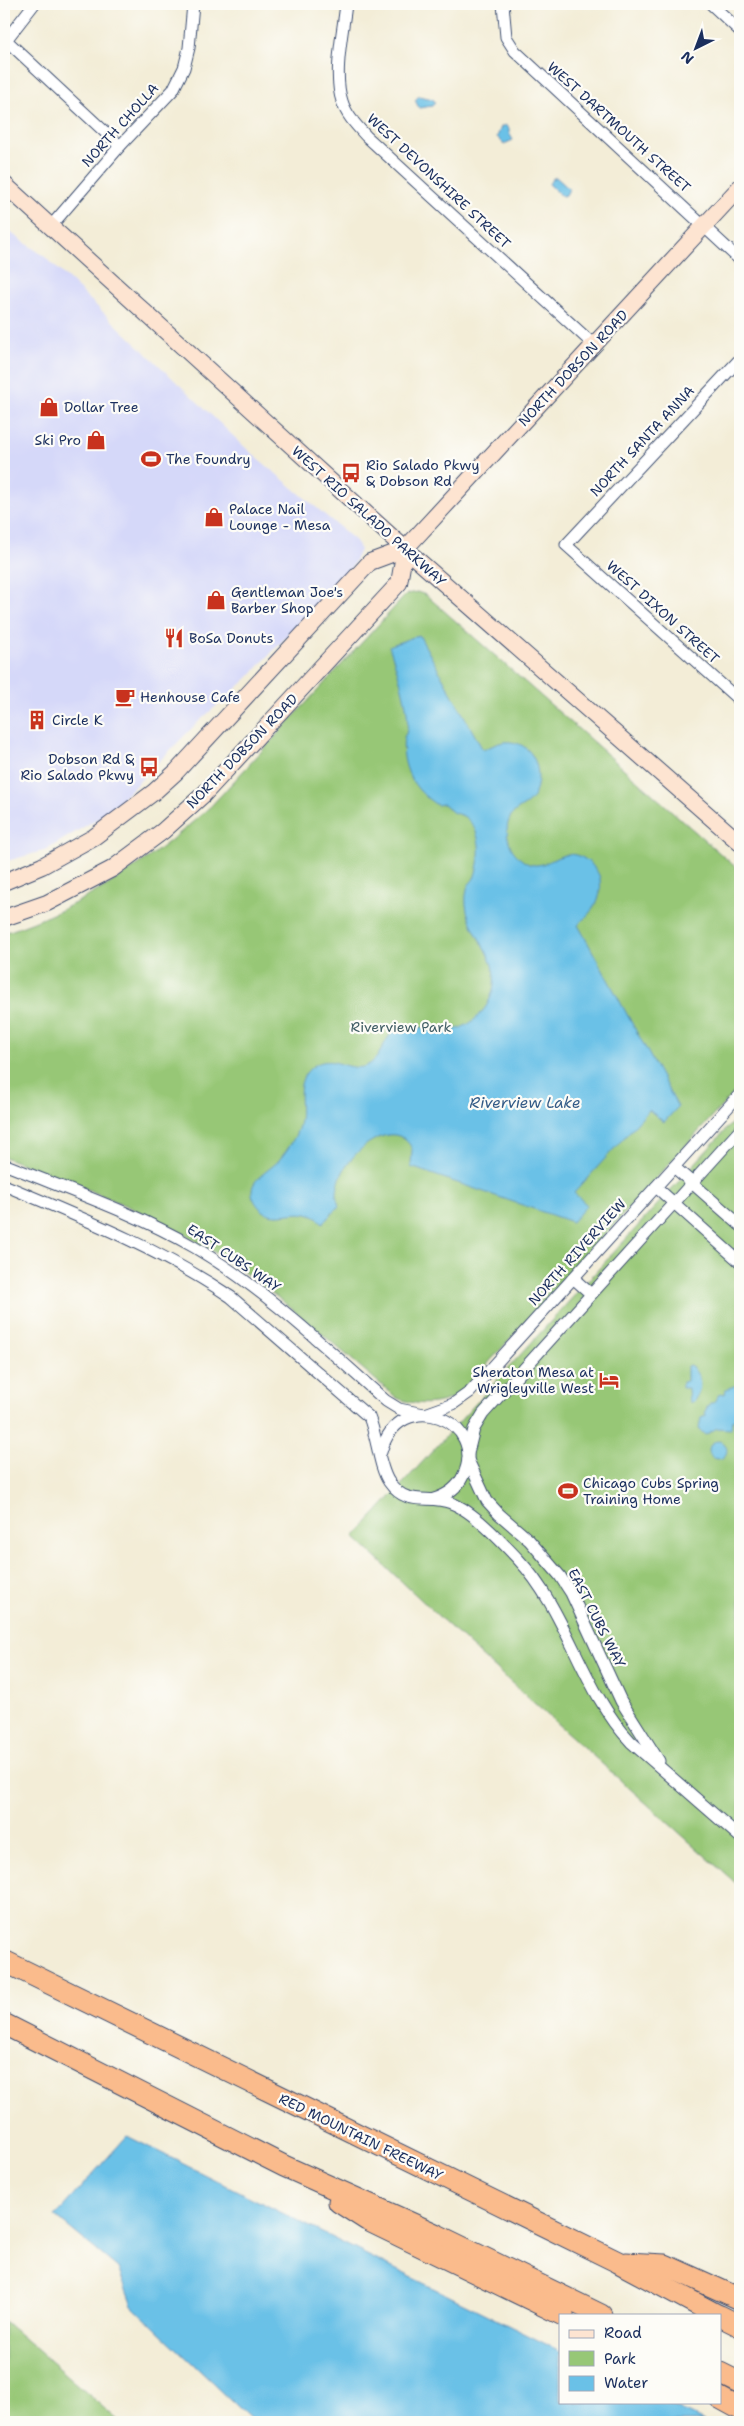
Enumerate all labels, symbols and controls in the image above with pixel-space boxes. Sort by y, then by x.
north arrow [672,22,722,72]
text: N [677,47,697,68]
street label: WEST DARTMOUTH STREET [543,58,695,197]
street label: NORTH CHOLLA [78,79,162,171]
street label: WEST DEVONSHIRE STREET [363,110,515,253]
street label: NORTH DOBSON ROAD [514,306,632,430]
street label: NORTH SANTA ANNA [586,382,698,500]
shop icon: Dollar Tree [38,396,60,418]
place label: Dollar Tree [64,398,139,416]
shop icon: Ski Pro [85,429,107,451]
place label: Ski Pro [35,431,81,449]
street label: WEST RIO SALADO PARKWAY [288,442,450,590]
sports icon: The Foundry [140,448,162,470]
place label: The Foundry [166,450,251,468]
place label: Rio Salado Pkwy & Dobson Rd [366,456,480,490]
bus stop icon: Rio Salado Pkwy & Dobson Rd [340,462,362,484]
place label: Palace Nail Lounge - Mesa [229,500,331,534]
shop icon: Palace Nail Lounge - Mesa [203,506,225,528]
street label: WEST DIXON STREET [603,557,723,668]
place label: Gentleman Joe's Barber Shop [231,583,343,617]
shop icon: Gentleman Joe's Barber Shop [205,589,227,611]
restaurant icon: BoSa Donuts [163,627,185,649]
place label: BoSa Donuts [189,629,274,647]
cafe icon: Henhouse Cafe [114,686,136,708]
place label: Henhouse Cafe [140,688,240,706]
street label: NORTH DOBSON ROAD [183,690,301,812]
building icon: Circle K [26,709,48,731]
place label: Circle K [52,711,103,729]
place label: Dobson Rd & Rio Salado Pkwy [20,750,134,784]
bus stop icon: Dobson Rd & Rio Salado Pkwy [138,756,160,778]
park label: Riverview Park [351,1018,451,1036]
water label: Riverview Lake [470,1093,580,1113]
street label: NORTH RIVERVIEW [524,1195,630,1309]
street label: EAST CUBS WAY [184,1220,285,1296]
place label: Sheraton Mesa at Wrigleyville West [472,1363,594,1397]
hotel icon: Sheraton Mesa at Wrigleyville West [598,1369,620,1391]
place label: Chicago Cubs Spring Training Home [583,1474,719,1508]
sports icon: Chicago Cubs Spring Training Home [557,1480,579,1502]
street label: EAST CUBS WAY [564,1565,630,1671]
street label: RED MOUNTAIN FREEWAY [276,2089,447,2185]
legend [559,2314,722,2404]
text: Road [604,2323,642,2343]
text: Park [604,2349,636,2369]
text: Water [604,2373,648,2393]

